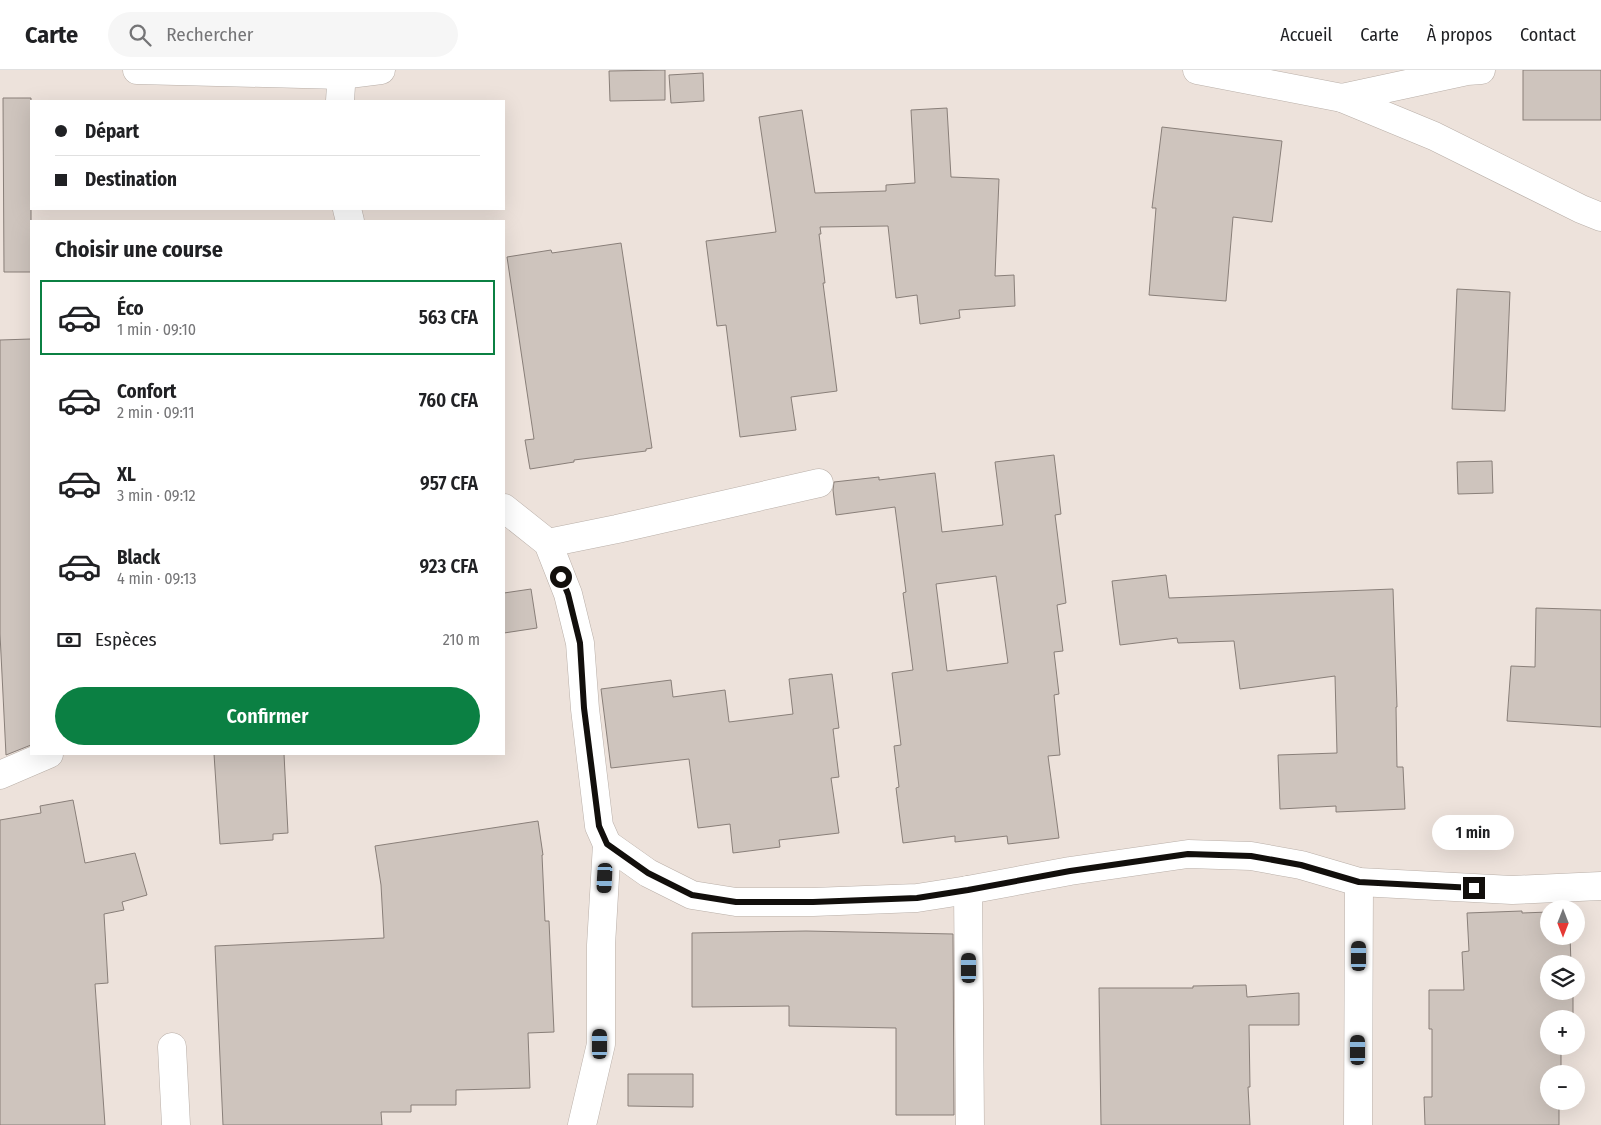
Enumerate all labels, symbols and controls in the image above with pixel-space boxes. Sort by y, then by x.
search box [108,12,458,57]
text: Carte [25,21,78,49]
icon: search [126,21,154,49]
text: Rechercher [166,23,253,46]
text: Accueil [1280,24,1332,46]
text: Carte [1360,24,1399,46]
text: À propos [1427,24,1492,46]
text: Contact [1520,24,1576,46]
text: Départ [85,120,139,143]
text: Destination [85,168,177,191]
text: Choisir une course [55,236,223,263]
icon: car [57,295,102,340]
text: Éco [117,297,144,320]
text: 563 CFA [419,306,478,329]
text: 1 min · 09:10 [117,320,196,339]
icon: car [57,378,102,423]
text: Confort [117,380,177,403]
text: 760 CFA [419,389,478,412]
text: 2 min · 09:11 [117,403,194,422]
icon: car [57,461,102,506]
text: XL [117,463,136,486]
text: 957 CFA [420,472,478,495]
text: 3 min · 09:12 [117,486,196,505]
icon: car [57,544,102,589]
text: Black [117,546,160,569]
text: 923 CFA [419,555,478,578]
route start [550,566,572,588]
text: 4 min · 09:13 [117,569,196,588]
icon: cash [55,626,83,654]
text: Espèces [95,628,157,651]
text: 210 m [443,630,480,649]
button: Confirmer [55,687,480,745]
callout: 1 min [1433,816,1515,850]
text: 1 min [1456,823,1490,842]
car [596,863,613,893]
route end [1463,877,1485,899]
north arrow [1540,900,1585,945]
map controls [1540,900,1585,1110]
car [1351,941,1366,971]
car [961,953,976,983]
button: layers [1540,955,1585,1000]
button: + [1540,1010,1585,1055]
car [592,1029,607,1059]
car [1350,1035,1365,1065]
button: − [1540,1065,1585,1110]

